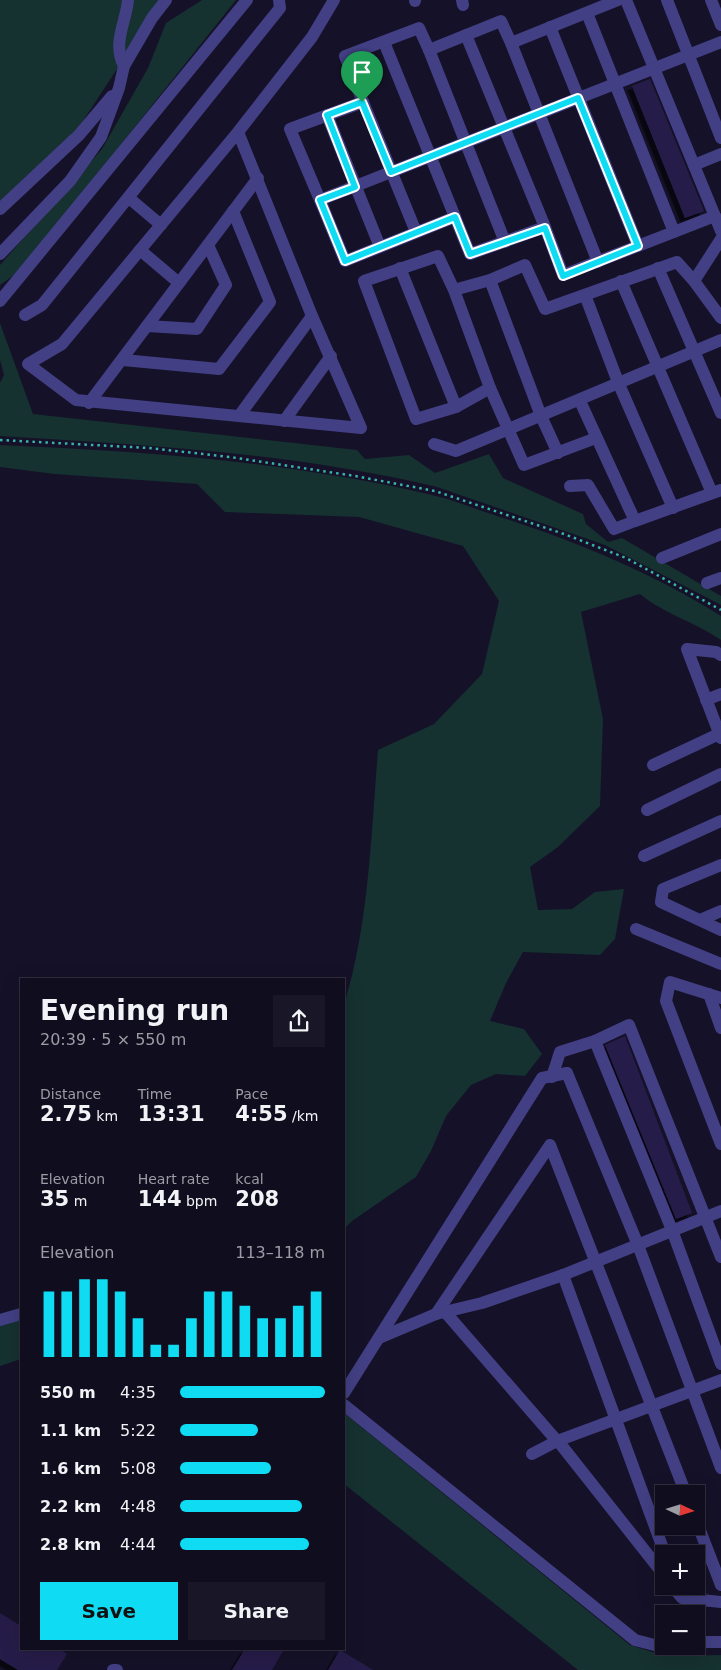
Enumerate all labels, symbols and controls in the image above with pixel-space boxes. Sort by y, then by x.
pin [341,51,383,102]
icon: arrive [348,58,376,86]
text: Evening run [40,994,229,1027]
button: share [273,995,325,1047]
text: 20:39 · 5 × 550 m [40,1030,186,1049]
text: Distance [40,1086,101,1102]
text: Time [138,1086,172,1102]
text: Pace [235,1086,268,1102]
text: 2.75 [40,1102,92,1126]
text: 13:31 [138,1102,205,1126]
text: 4:55 [235,1102,288,1126]
text: km [92,1108,118,1124]
text: /km [288,1108,318,1124]
text: Elevation [40,1171,105,1187]
text: Heart rate [138,1171,210,1187]
text: kcal [235,1171,264,1187]
text: 35 [40,1187,69,1211]
text: 144 [138,1187,182,1211]
text: 208 [235,1187,279,1211]
text: m [69,1193,87,1209]
text: bpm [182,1193,217,1209]
text: Elevation [40,1243,114,1262]
text: 113–118 m [235,1243,325,1262]
text: 550 m [40,1383,96,1402]
text: 4:35 [120,1383,156,1402]
text: 1.1 km [40,1421,101,1440]
text: 5:22 [120,1421,156,1440]
text: 1.6 km [40,1459,101,1478]
text: 5:08 [120,1459,156,1478]
north arrow [655,1485,705,1535]
map controls [655,1485,705,1655]
text: 2.2 km [40,1497,101,1516]
text: 4:48 [120,1497,156,1516]
text: 2.8 km [40,1535,101,1554]
text: 4:44 [120,1535,156,1554]
button: + [655,1545,705,1595]
button: Save [40,1582,178,1640]
button: Share [188,1582,325,1640]
button: − [655,1605,705,1655]

